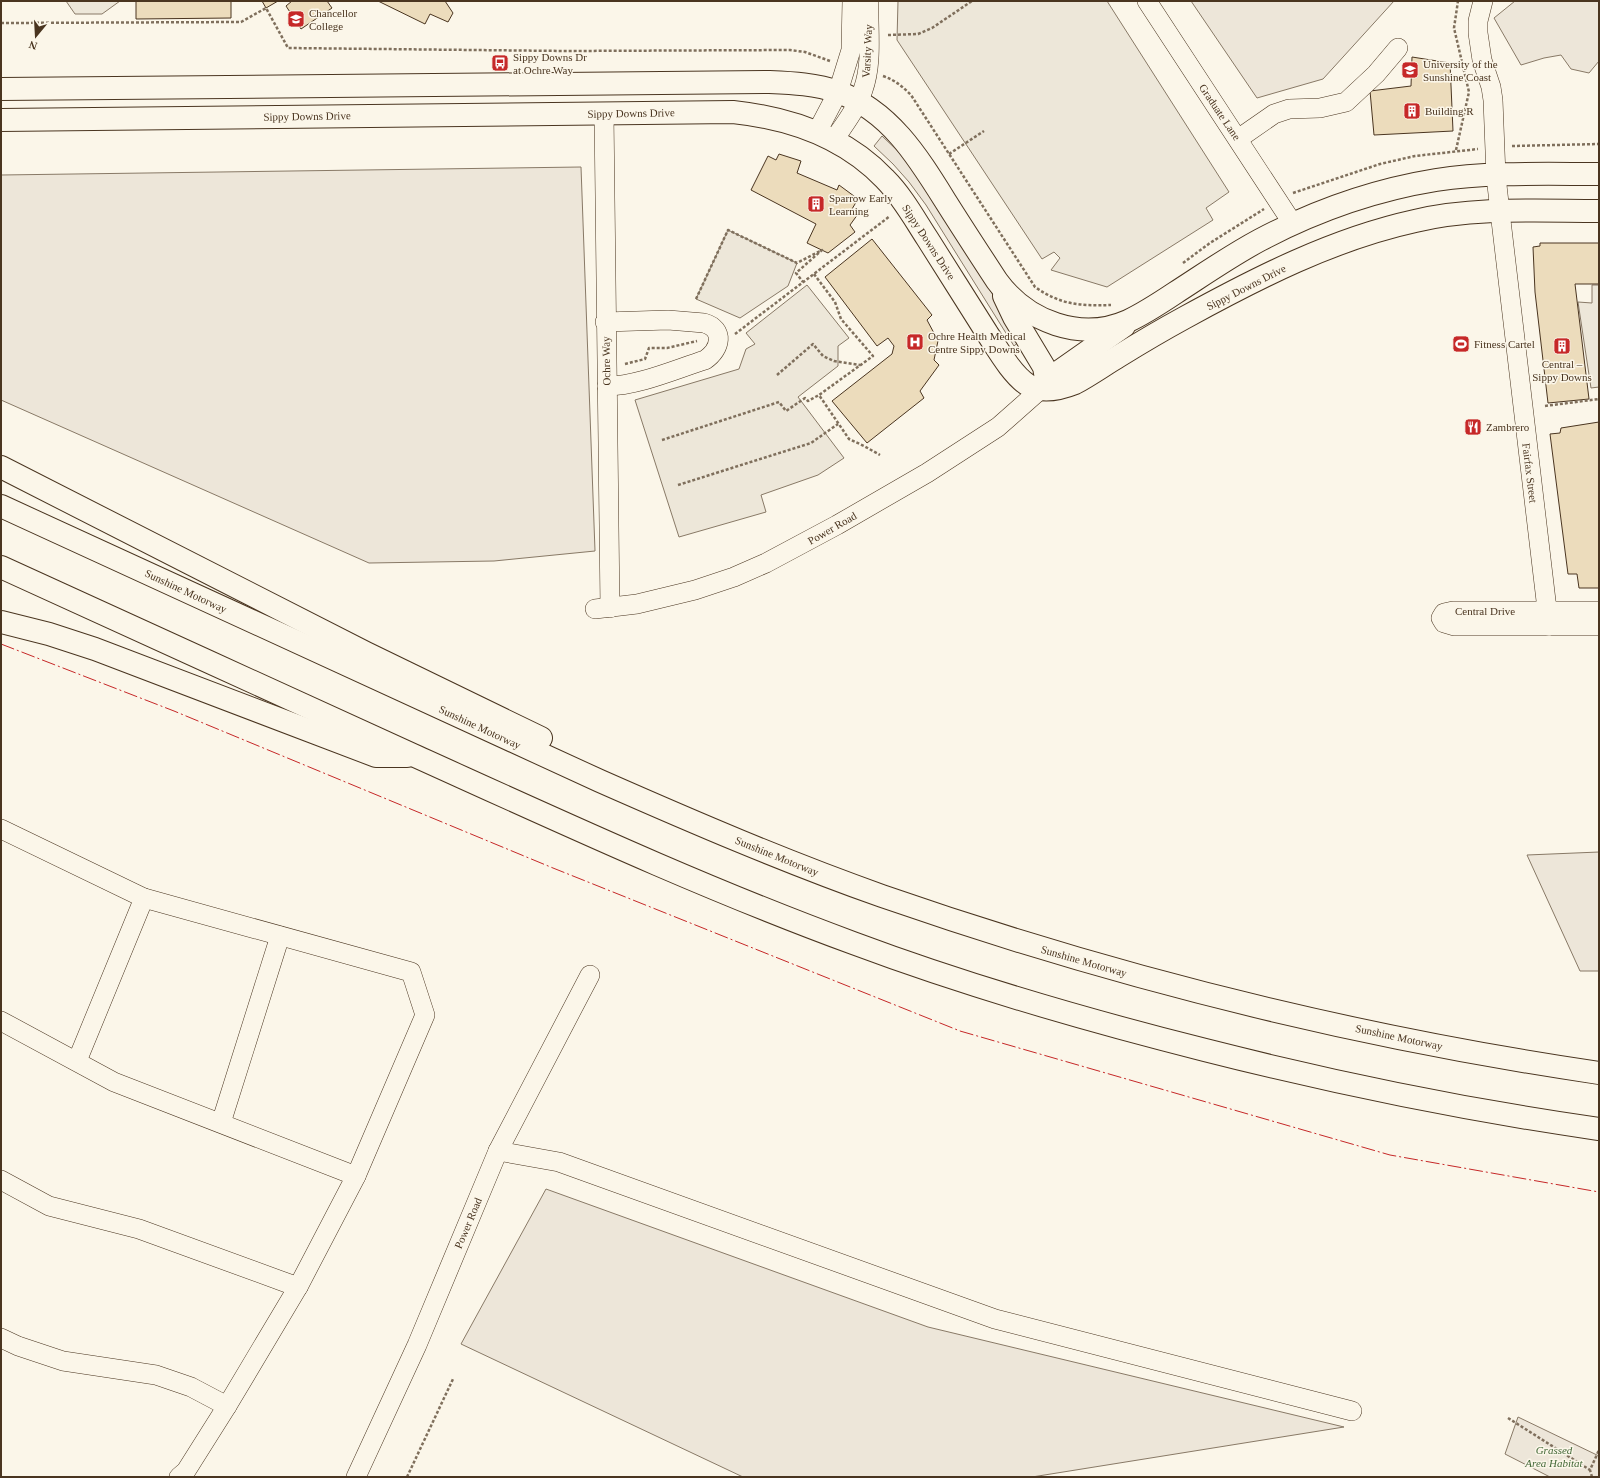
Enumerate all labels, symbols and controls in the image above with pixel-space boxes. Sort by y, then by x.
place label: Chancellor College [309,7,358,32]
school or university icon: Chancellor College [286,9,306,29]
north arrow [16,16,56,56]
street label: Varsity Way [860,23,874,78]
text: N [27,39,39,52]
place label: Sippy Downs Dr at Ochre Way [513,51,587,76]
bus stop icon: Sippy Downs Dr at Ochre Way [490,53,510,73]
place label: University of the Sunshine Coast [1423,58,1498,83]
school or university icon: University of the Sunshine Coast [1400,60,1420,80]
street label: Graduate Lane [1197,82,1243,142]
building icon: Building R [1402,101,1422,121]
place label: Building R [1425,105,1474,117]
street label: Sippy Downs Drive [587,106,675,120]
street label: Sippy Downs Drive [263,109,351,123]
place label: Sparrow Early Learning [829,192,893,217]
building icon: Sparrow Early Learning [806,194,826,214]
street label: Sippy Downs Drive [900,202,958,282]
street label: Sippy Downs Drive [1204,262,1288,312]
place label: Ochre Health Medical Centre Sippy Downs [928,330,1026,355]
hospital icon: Ochre Health Medical Centre Sippy Downs [905,332,925,352]
sports icon: Fitness Cartel [1451,334,1471,354]
street label: Ochre Way [600,336,612,386]
building icon: Central – Sippy Downs [1552,336,1572,356]
place label: Fitness Cartel [1474,338,1535,350]
place label: Central – Sippy Downs [1532,358,1592,383]
restaurant icon: Zambrero [1463,417,1483,437]
place label: Zambrero [1486,421,1530,433]
street label: Fairfax Street [1520,442,1540,504]
street label: Power Road [806,509,859,547]
street label: Sunshine Motorway [143,567,229,615]
street label: Central Drive [1455,605,1515,617]
street label: Sunshine Motorway [437,703,523,751]
street label: Sunshine Motorway [734,834,821,878]
street label: Sunshine Motorway [1040,943,1129,979]
street label: Sunshine Motorway [1354,1022,1444,1052]
street label: Power Road [452,1195,484,1250]
park label: Grassed Area Habitat [1524,1444,1584,1469]

